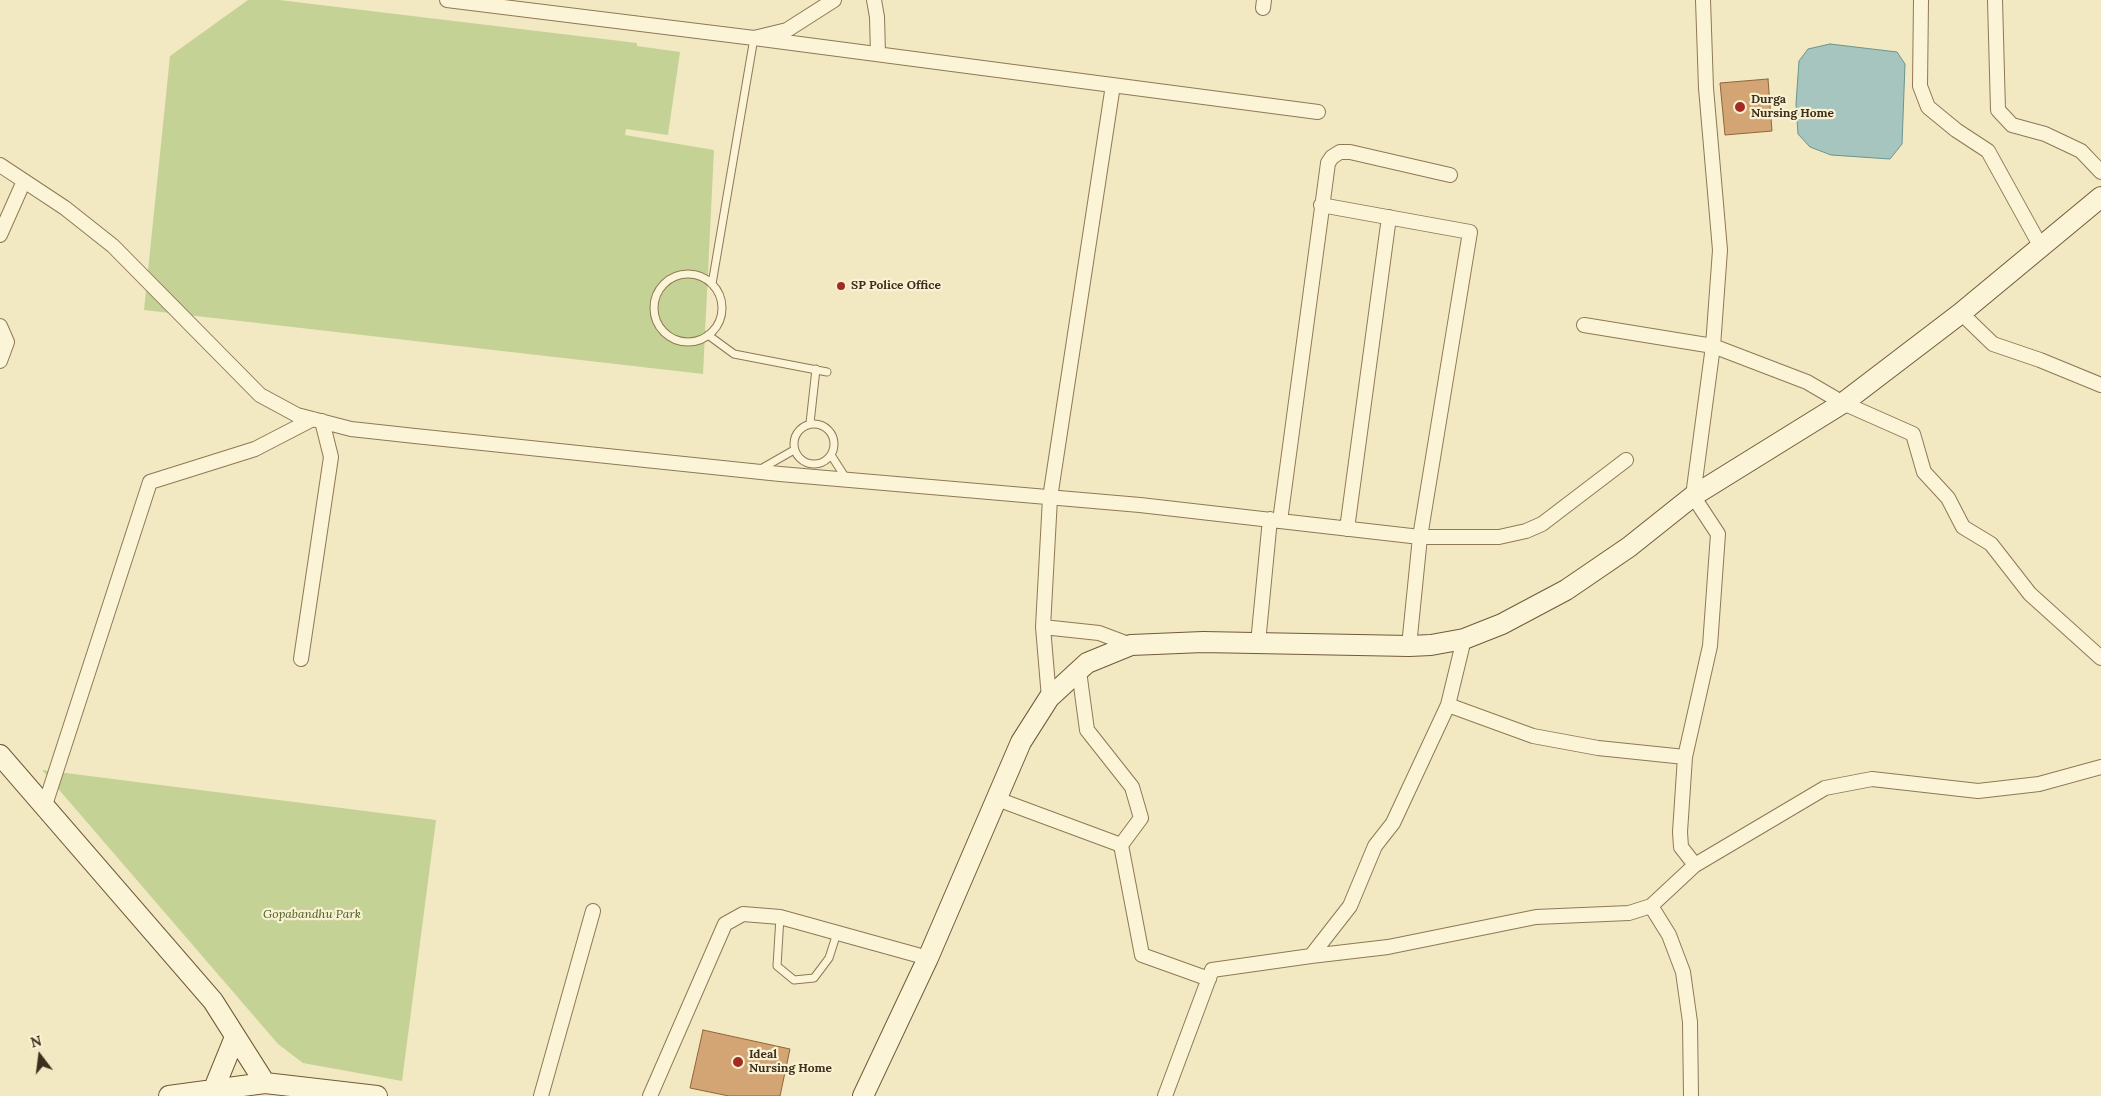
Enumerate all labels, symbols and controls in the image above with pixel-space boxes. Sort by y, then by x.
place label: Durga Nursing Home [1751,93,1834,121]
marker: Durga Nursing Home [1733,100,1747,114]
place label: SP Police Office [851,279,941,293]
marker: SP Police Office [835,280,847,292]
park label: Gopabandhu Park [263,908,361,922]
north arrow [15,1031,65,1081]
text: N [29,1031,44,1052]
place label: Ideal Nursing Home [749,1048,832,1076]
marker: Ideal Nursing Home [731,1055,745,1069]

